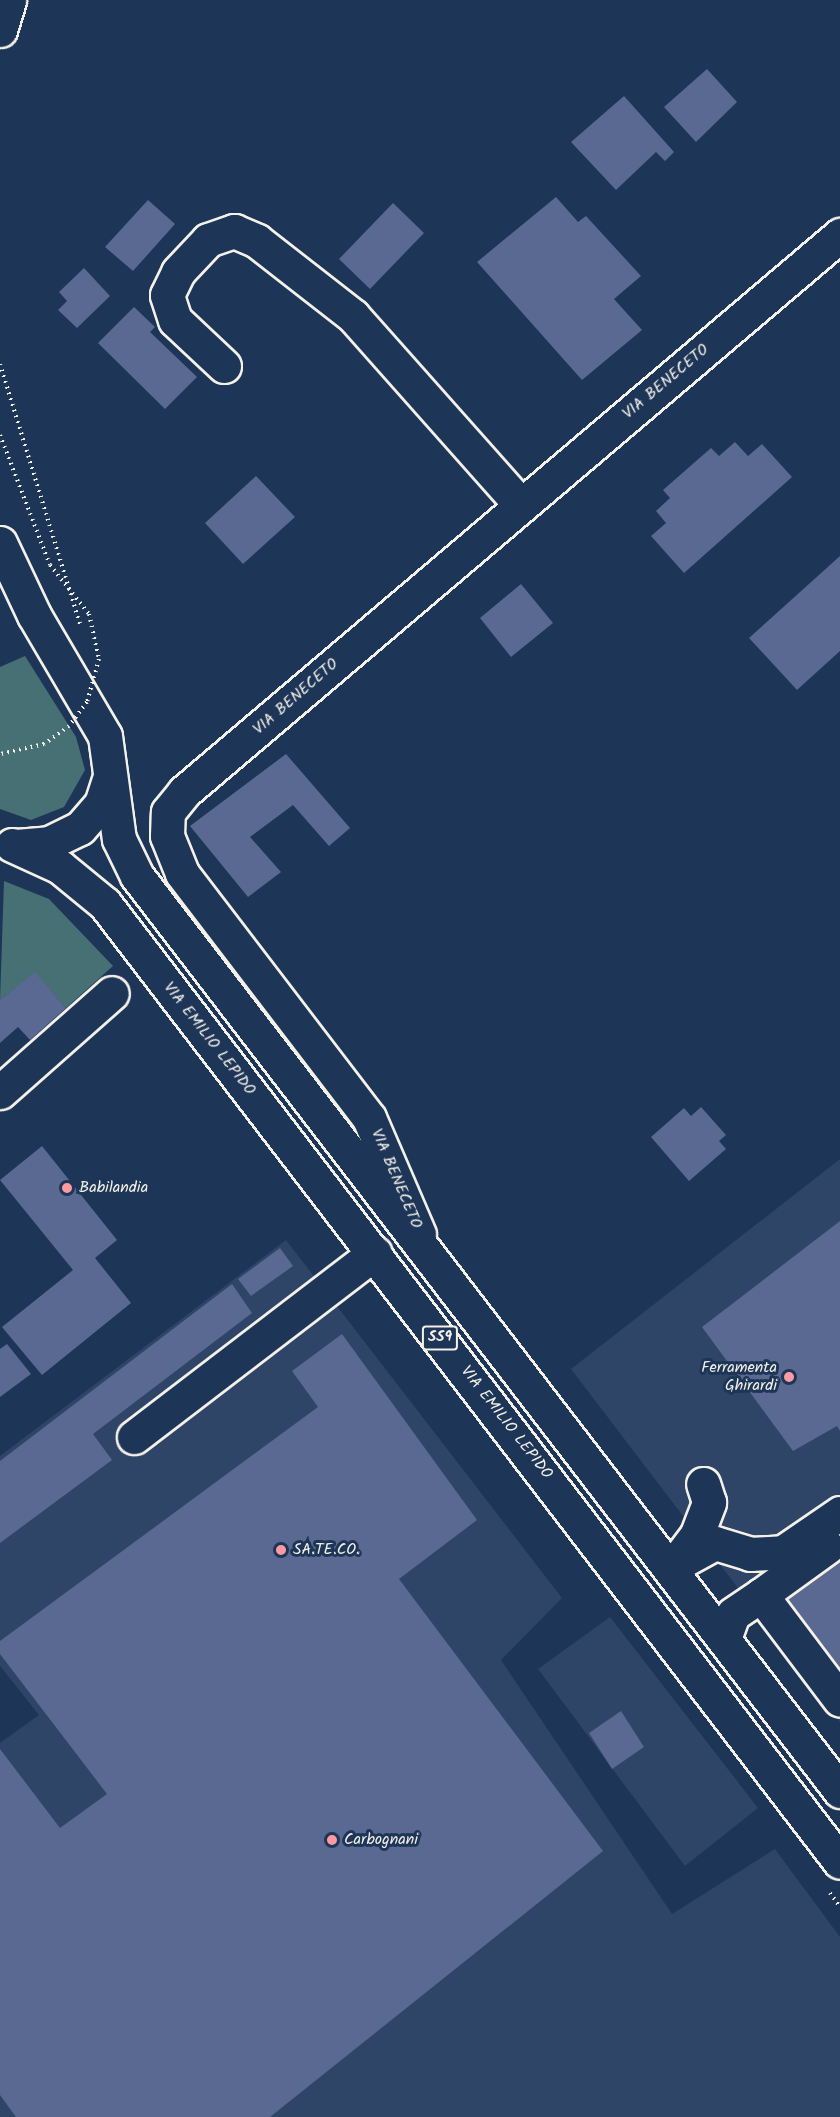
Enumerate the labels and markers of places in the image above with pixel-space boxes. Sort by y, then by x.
place label: Babilandia [79,1178,148,1198]
marker: Babilandia [60,1181,74,1195]
place label: Ferramenta Ghirardi [701,1358,777,1396]
marker: Ferramenta Ghirardi [782,1370,796,1384]
place label: SA.TE.CO. [293,1540,360,1560]
marker: SA.TE.CO. [274,1543,288,1557]
place label: Carbognani [344,1830,418,1850]
marker: Carbognani [325,1833,339,1847]

